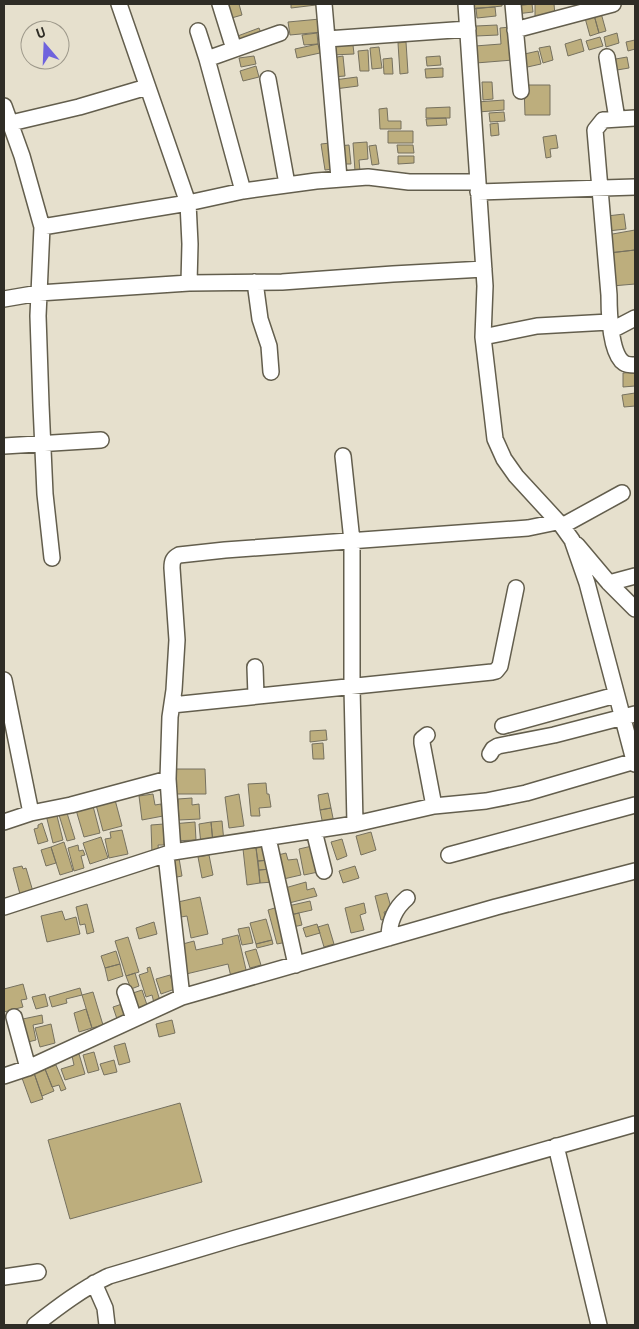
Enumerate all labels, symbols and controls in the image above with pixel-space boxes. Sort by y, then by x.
north arrow [20,20,70,70]
text: U [34,23,48,43]

